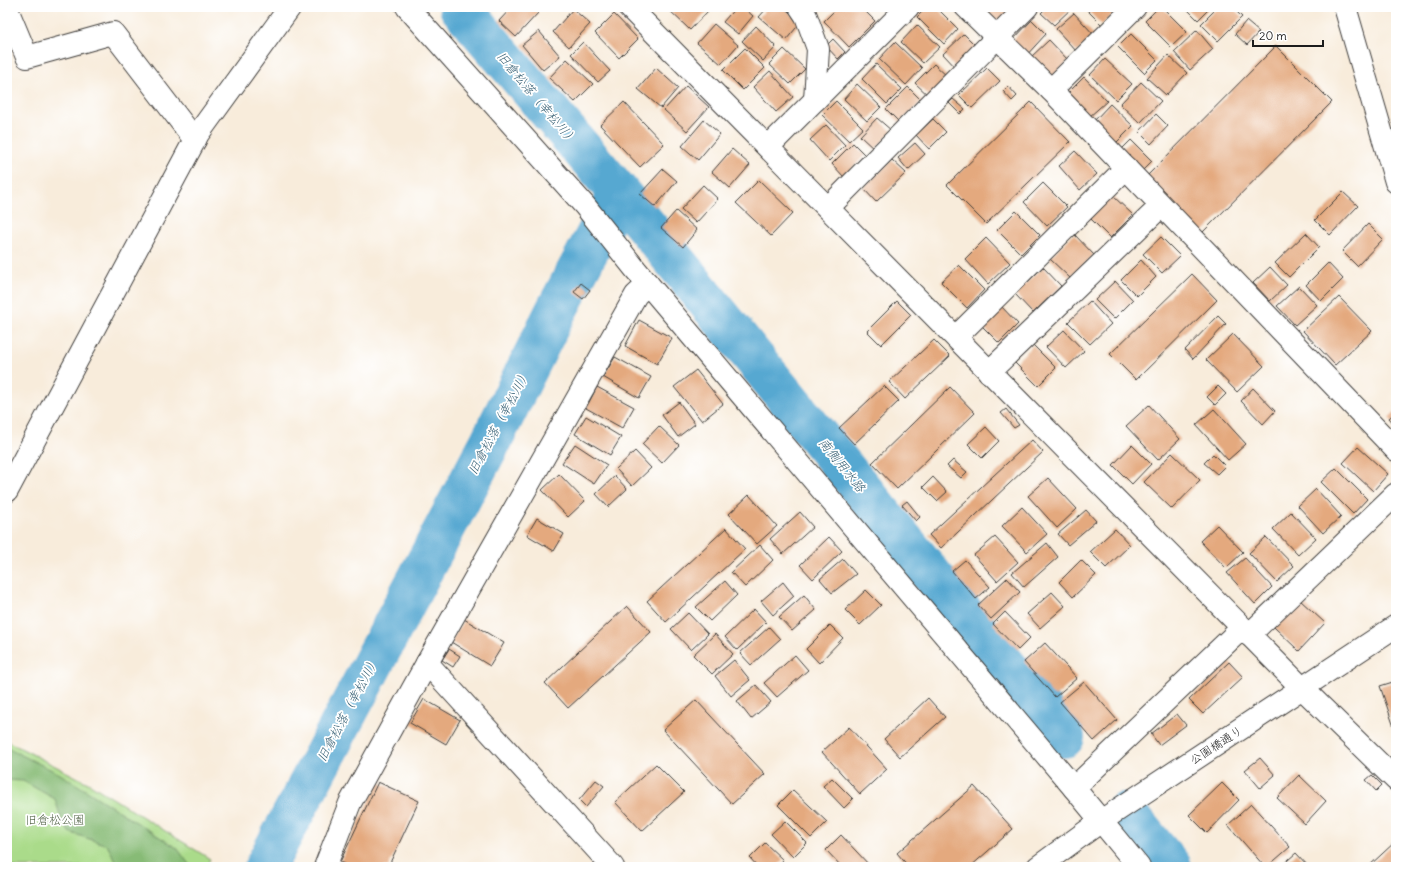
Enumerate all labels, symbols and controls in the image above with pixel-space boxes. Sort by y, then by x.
scale bar [1253,22,1323,48]
text: 20 m [1259,28,1287,43]
water label: 旧倉松落（幸松川） [493,48,581,148]
water label: 旧倉松落（幸松川） [464,366,534,478]
water label: 南側用水路 [815,434,870,496]
water label: 旧倉松落（幸松川） [313,653,383,765]
street label: 公園橋通り [1187,722,1245,768]
park label: 旧倉松公園 [25,812,85,827]

